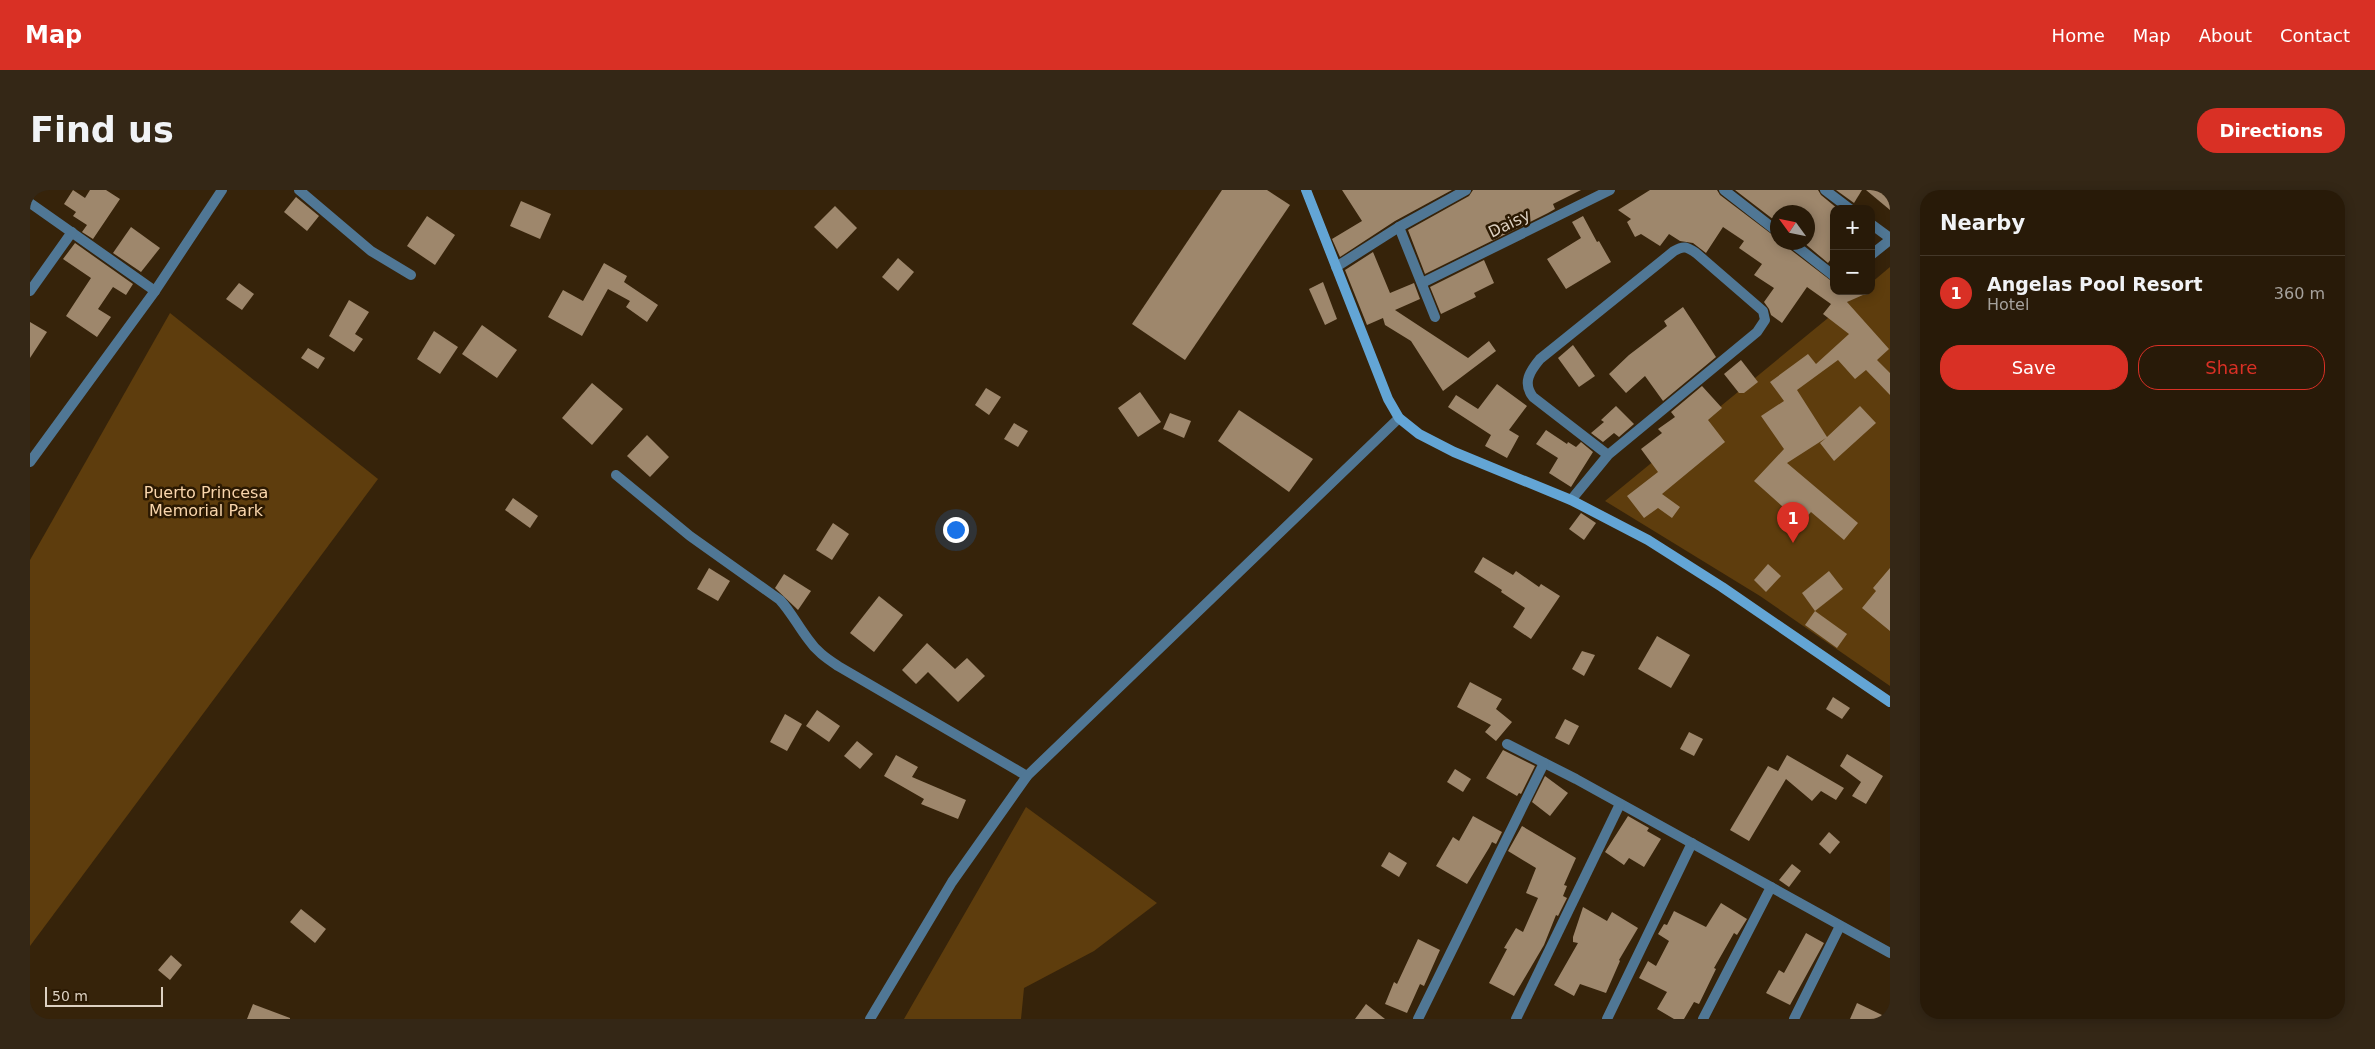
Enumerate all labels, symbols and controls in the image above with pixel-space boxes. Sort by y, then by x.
text: Map [25,21,82,49]
text: Home [2052,25,2105,46]
text: Map [2133,25,2171,46]
text: About [2199,25,2252,46]
text: Contact [2280,25,2350,46]
button: Directions [2197,108,2345,153]
text: Find us [30,110,174,150]
street label: Daisy [1485,205,1533,242]
north arrow [1770,205,1815,250]
map controls [1830,205,1875,295]
button: + [1830,205,1875,250]
text: Nearby [1940,211,2025,235]
button: − [1830,250,1875,295]
text: Angelas Pool Resort [1987,273,2202,295]
text: 1 [1950,284,1962,303]
text: 360 m [2274,284,2325,303]
text: Hotel [1987,295,2029,314]
button: Save [1940,345,2128,390]
button: Share [2138,345,2325,390]
park label: Puerto Princesa Memorial Park [144,483,268,520]
pin: 1 [1777,502,1809,543]
your location [943,517,969,543]
scale bar [45,984,162,1007]
text: 50 m [52,988,88,1004]

